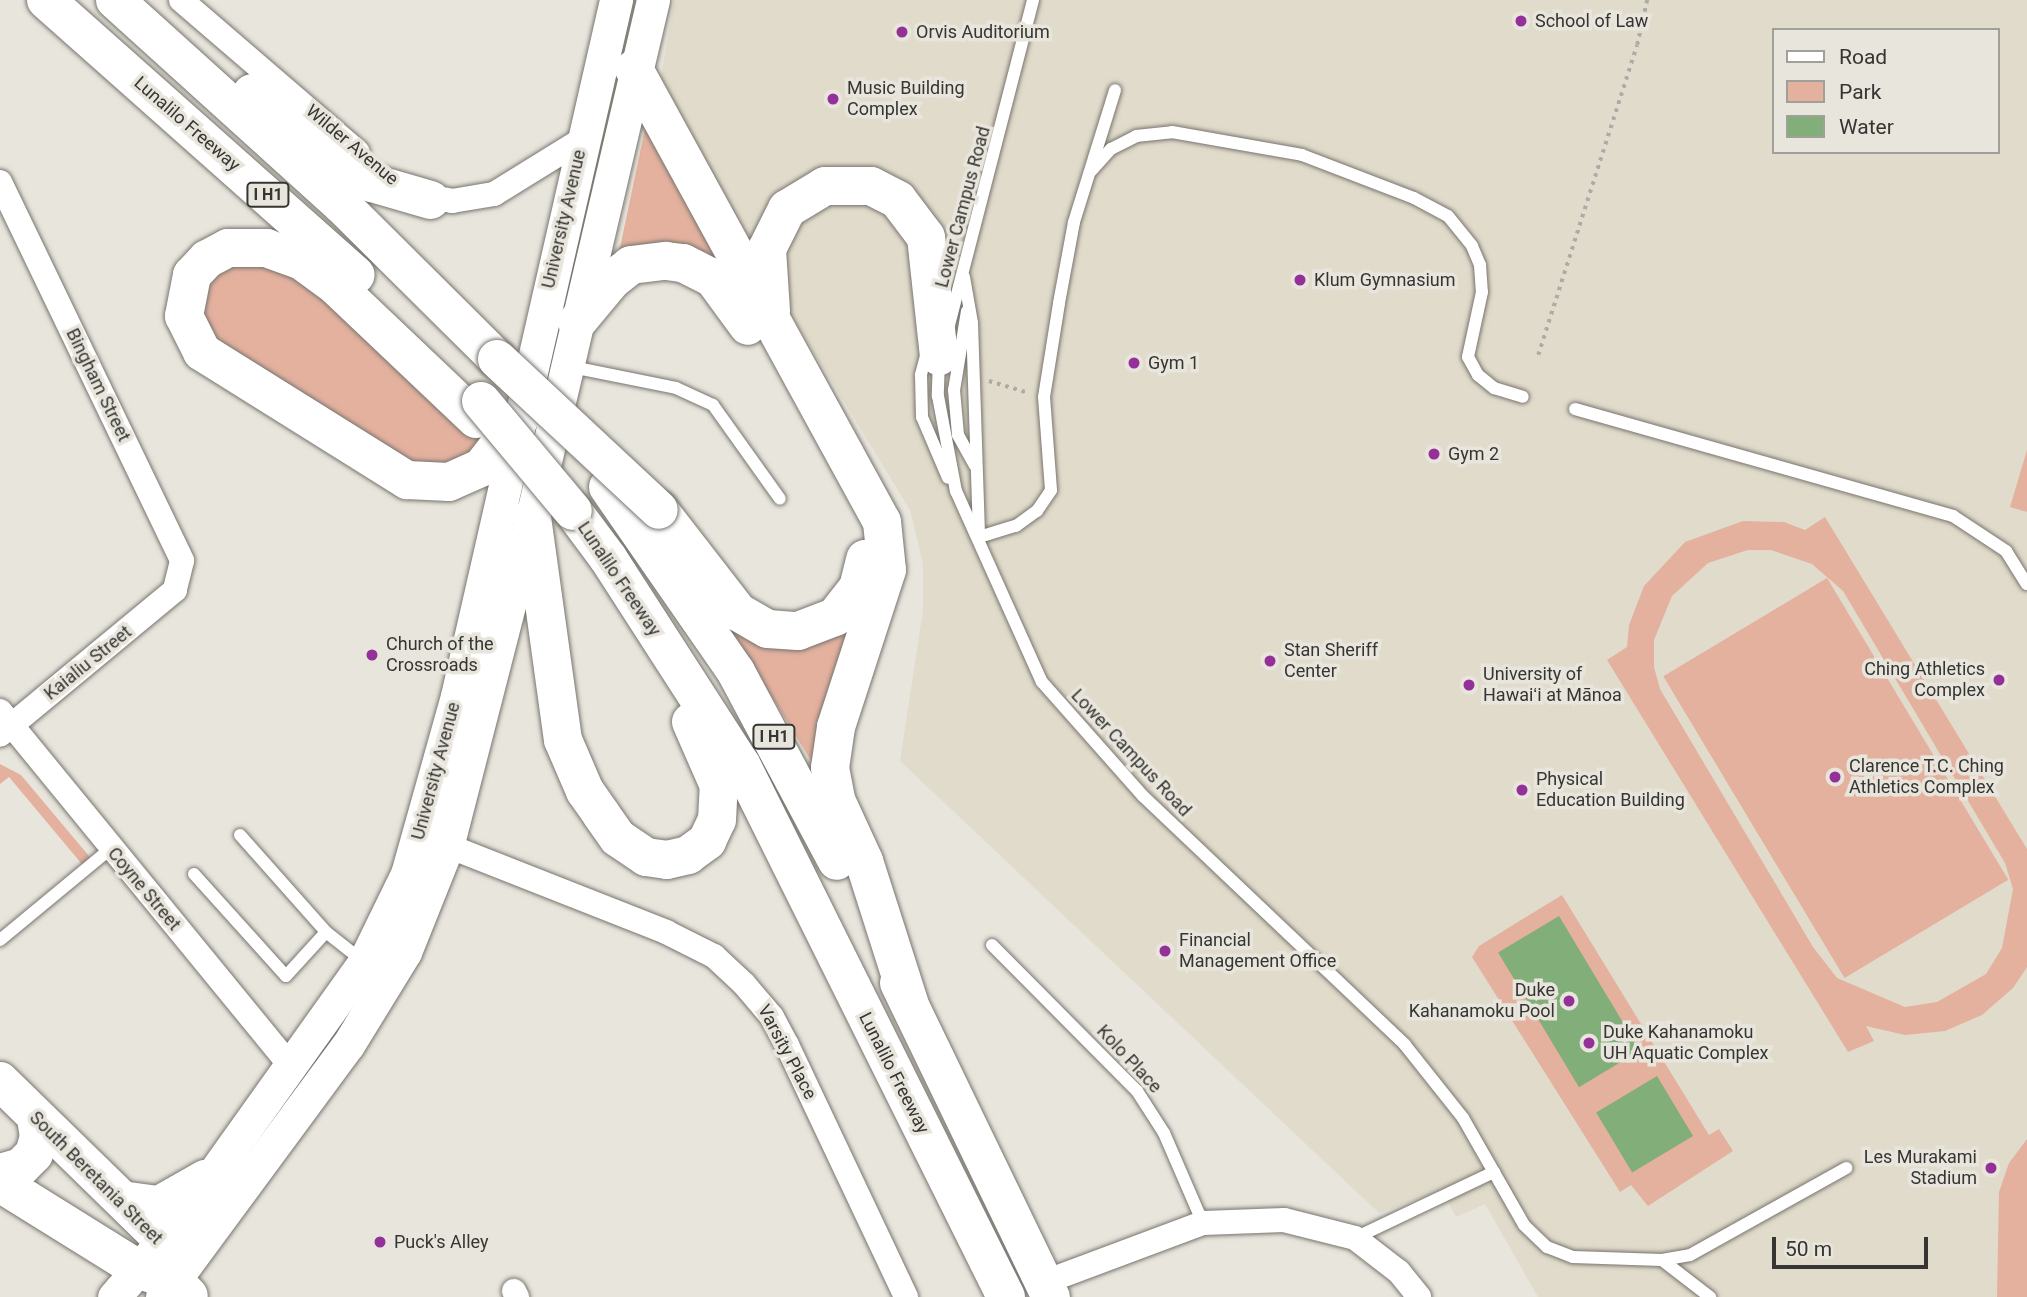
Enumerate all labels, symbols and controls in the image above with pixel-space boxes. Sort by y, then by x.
place label: School of Law [1535,10,1648,32]
marker: School of Law [1513,13,1529,29]
place label: Orvis Auditorium [916,21,1050,43]
marker: Orvis Auditorium [894,24,910,40]
legend [1772,28,1999,154]
text: Road [1839,45,1887,69]
street label: Lunalilo Freeway [130,72,244,176]
place label: Music Building Complex [847,78,965,120]
text: Park [1839,80,1881,104]
marker: Music Building Complex [825,91,841,107]
street label: Wilder Avenue [301,100,403,190]
text: Water [1839,115,1894,139]
street label: Lower Campus Road [931,124,995,290]
street label: University Avenue [538,148,590,290]
road number: I H1 [245,182,291,208]
place label: Klum Gymnasium [1314,269,1456,291]
marker: Klum Gymnasium [1292,272,1308,288]
street label: Bingham Street [61,325,135,445]
place label: Gym 1 [1148,352,1199,374]
marker: Gym 1 [1126,355,1142,371]
place label: Gym 2 [1448,443,1499,465]
marker: Gym 2 [1426,446,1442,462]
street label: Lunalilo Freeway [573,518,665,640]
street label: Kaialiu Street [40,621,136,705]
place label: Church of the Crossroads [386,634,494,676]
place label: Stan Sheriff Center [1284,640,1378,682]
marker: Church of the Crossroads [364,647,380,663]
marker: Stan Sheriff Center [1262,653,1278,669]
place label: Ching Athletics Complex [1864,659,1985,702]
place label: University of Hawaiʻi at Mānoa [1483,664,1622,706]
marker: Ching Athletics Complex [1991,672,2007,688]
marker: University of Hawaiʻi at Mānoa [1461,677,1477,693]
street label: Lower Campus Road [1067,685,1195,821]
street label: University Avenue [407,700,465,842]
road number: I H1 [751,724,797,750]
place label: Clarence T.C. Ching Athletics Complex [1849,756,2004,798]
place label: Physical Education Building [1536,769,1685,812]
marker: Clarence T.C. Ching Athletics Complex [1827,769,1843,785]
marker: Physical Education Building [1514,782,1530,798]
street label: Coyne Street [103,843,185,935]
place label: Financial Management Office [1179,930,1336,972]
marker: Financial Management Office [1157,943,1173,959]
place label: Duke Kahanamoku Pool [1409,980,1555,1023]
marker: Duke Kahanamoku Pool [1561,993,1577,1009]
street label: Varsity Place [753,1001,821,1103]
street label: Lunalilo Freeway [854,1009,934,1137]
street label: Kolo Place [1092,1021,1166,1097]
place label: Duke Kahanamoku UH Aquatic Complex [1603,1022,1769,1064]
marker: Duke Kahanamoku UH Aquatic Complex [1581,1035,1597,1051]
street label: South Beretania Street [25,1107,167,1249]
place label: Les Murakami Stadium [1864,1147,1977,1190]
marker: Les Murakami Stadium [1983,1160,1999,1176]
scale bar [1775,1224,1931,1268]
place label: Puck's Alley [394,1231,488,1253]
marker: Puck's Alley [372,1234,388,1250]
text: 50 m [1785,1237,1832,1261]

